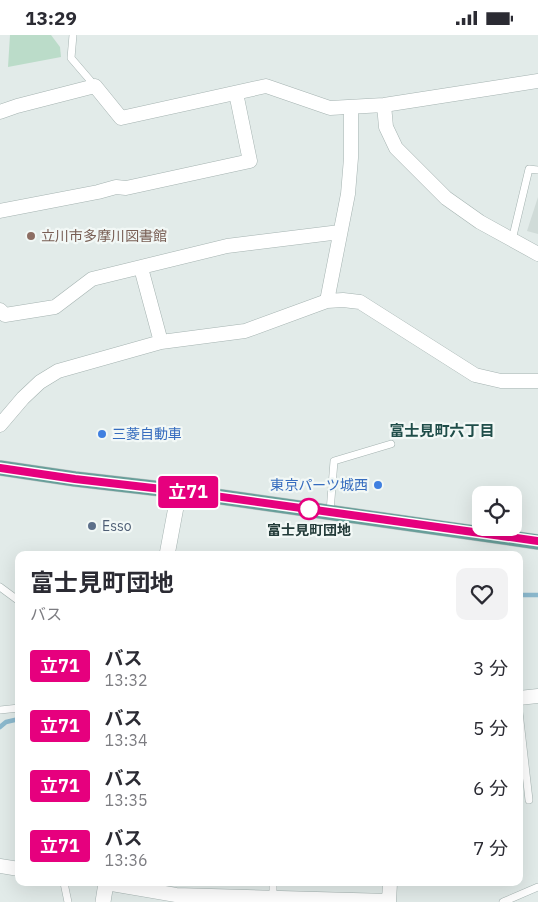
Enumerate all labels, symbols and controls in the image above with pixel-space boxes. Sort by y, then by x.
text: 13:29 [25,6,77,30]
place label: 立川市多摩川図書館 [41,227,167,245]
marker: 立川市多摩川図書館 [25,230,37,242]
district label: 富士見町六丁目 [389,421,495,440]
place label: 三菱自動車 [112,425,182,443]
marker: 三菱自動車 [96,428,108,440]
line badge: 立71 [159,476,217,508]
place label: 東京パーツ城西 [270,476,368,494]
marker: 東京パーツ城西 [372,479,384,491]
text: 立71 [168,480,208,503]
map controls [472,486,522,536]
button: locate [472,486,522,536]
marker: 富士見町団地 [298,498,320,520]
place label: Esso [102,517,132,535]
marker: Esso [86,520,98,532]
place label: 富士見町団地 [267,521,351,539]
text: 富士見町団地 [30,566,174,598]
button: heart [456,568,508,620]
text: バス [30,604,62,624]
text: バス [105,646,143,670]
text: 立71 [40,654,80,677]
text: 3 分 [473,656,508,680]
text: 13:32 [105,670,148,690]
text: バス [105,706,143,730]
text: 立71 [40,714,80,737]
text: 5 分 [473,716,508,740]
text: 13:34 [105,730,148,750]
text: バス [105,766,143,790]
text: 立71 [40,774,80,797]
text: 6 分 [473,776,508,800]
text: 13:35 [105,790,148,810]
text: バス [105,826,143,850]
text: 立71 [40,834,80,857]
text: 7 分 [473,836,508,860]
text: 13:36 [105,850,148,870]

